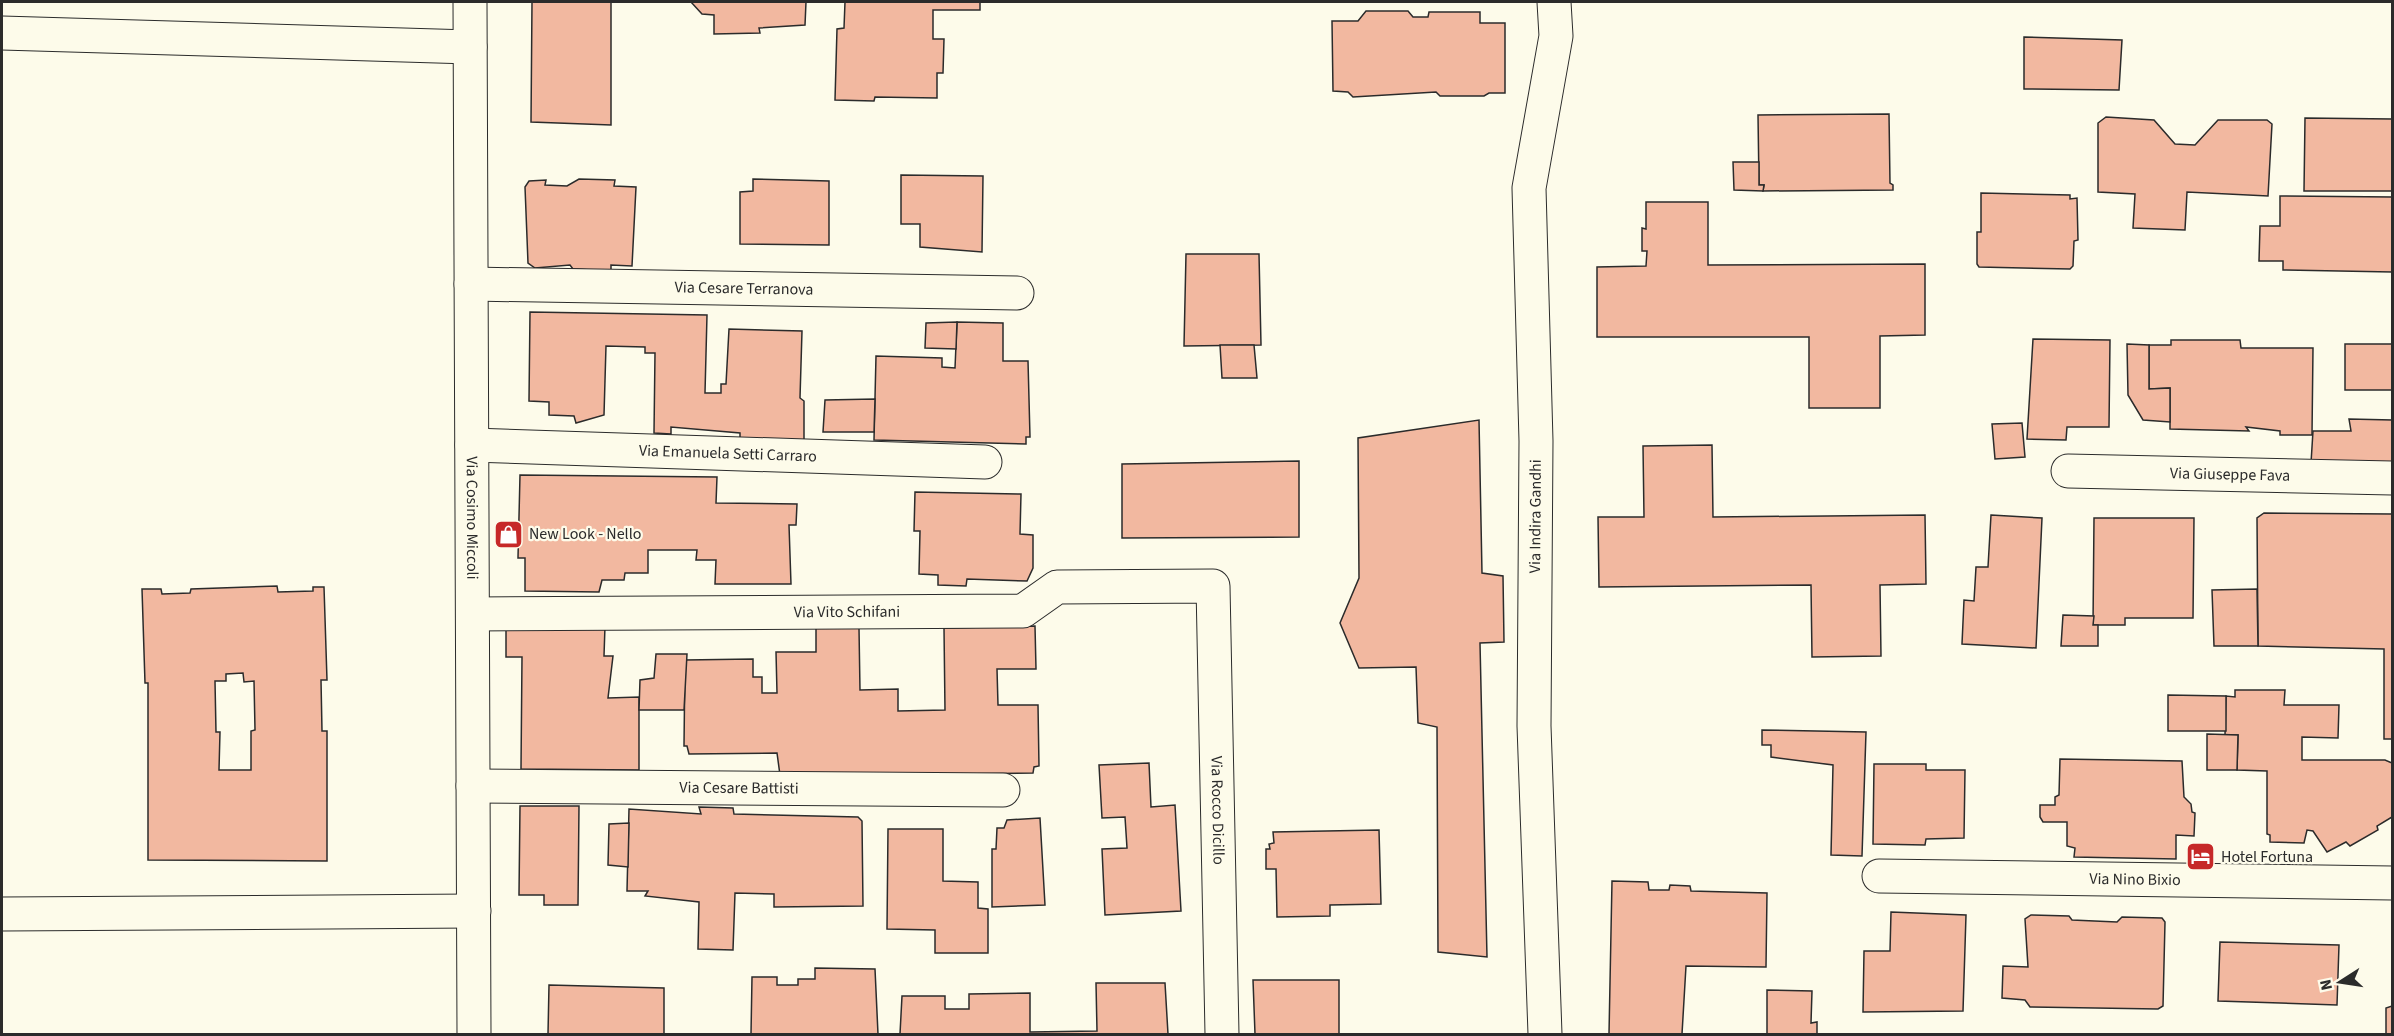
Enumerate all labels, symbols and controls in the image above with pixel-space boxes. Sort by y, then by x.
street label: Via Cesare Terranova [674,276,814,301]
street label: Via Emanuela Setti Carraro [638,440,817,467]
street label: Via Cosimo Miccoli [461,456,483,580]
street label: Via Indira Gandhi [1524,459,1547,573]
street label: Via Giuseppe Fava [2170,462,2290,487]
shop icon: New Look - Nello [492,518,524,550]
place label: New Look - Nello [529,523,641,545]
street label: Via Vito Schifani [794,601,900,623]
street label: Via Rocco Dicillo [1205,756,1230,865]
street label: Via Cesare Battisti [679,777,799,799]
hotel icon: Hotel Fortuna [2184,841,2216,873]
place label: Hotel Fortuna [2221,846,2313,868]
street label: Via Nino Bixio [2089,868,2181,891]
north arrow [2310,952,2370,1012]
text: N [2314,977,2338,992]

